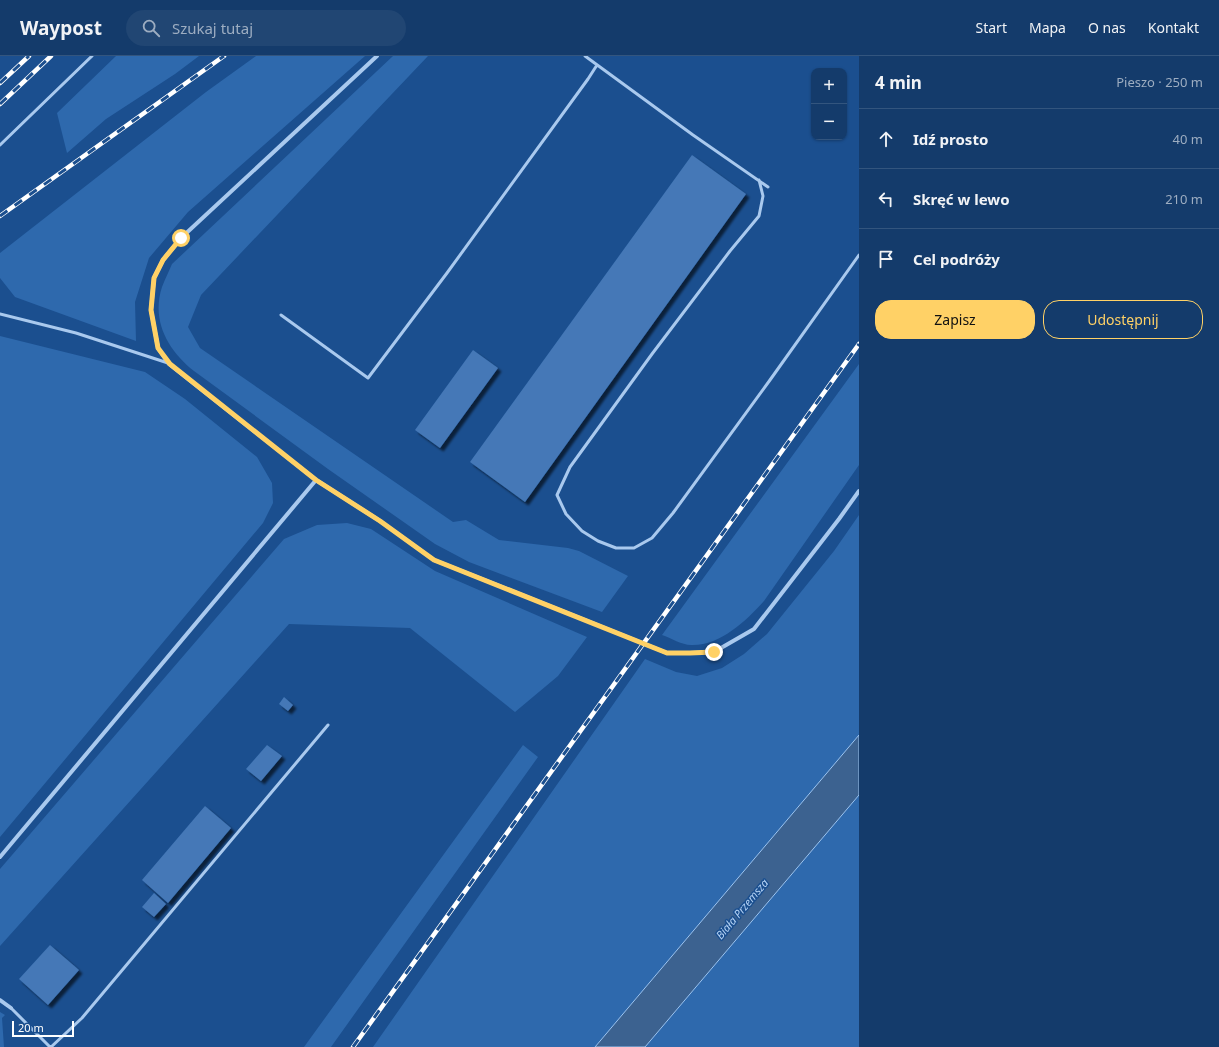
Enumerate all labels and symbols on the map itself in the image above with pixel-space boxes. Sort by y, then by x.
route start [172,229,190,247]
route end [705,643,723,661]
water label: Biała Przemsza [712,875,772,942]
scale bar [12,1019,74,1038]

